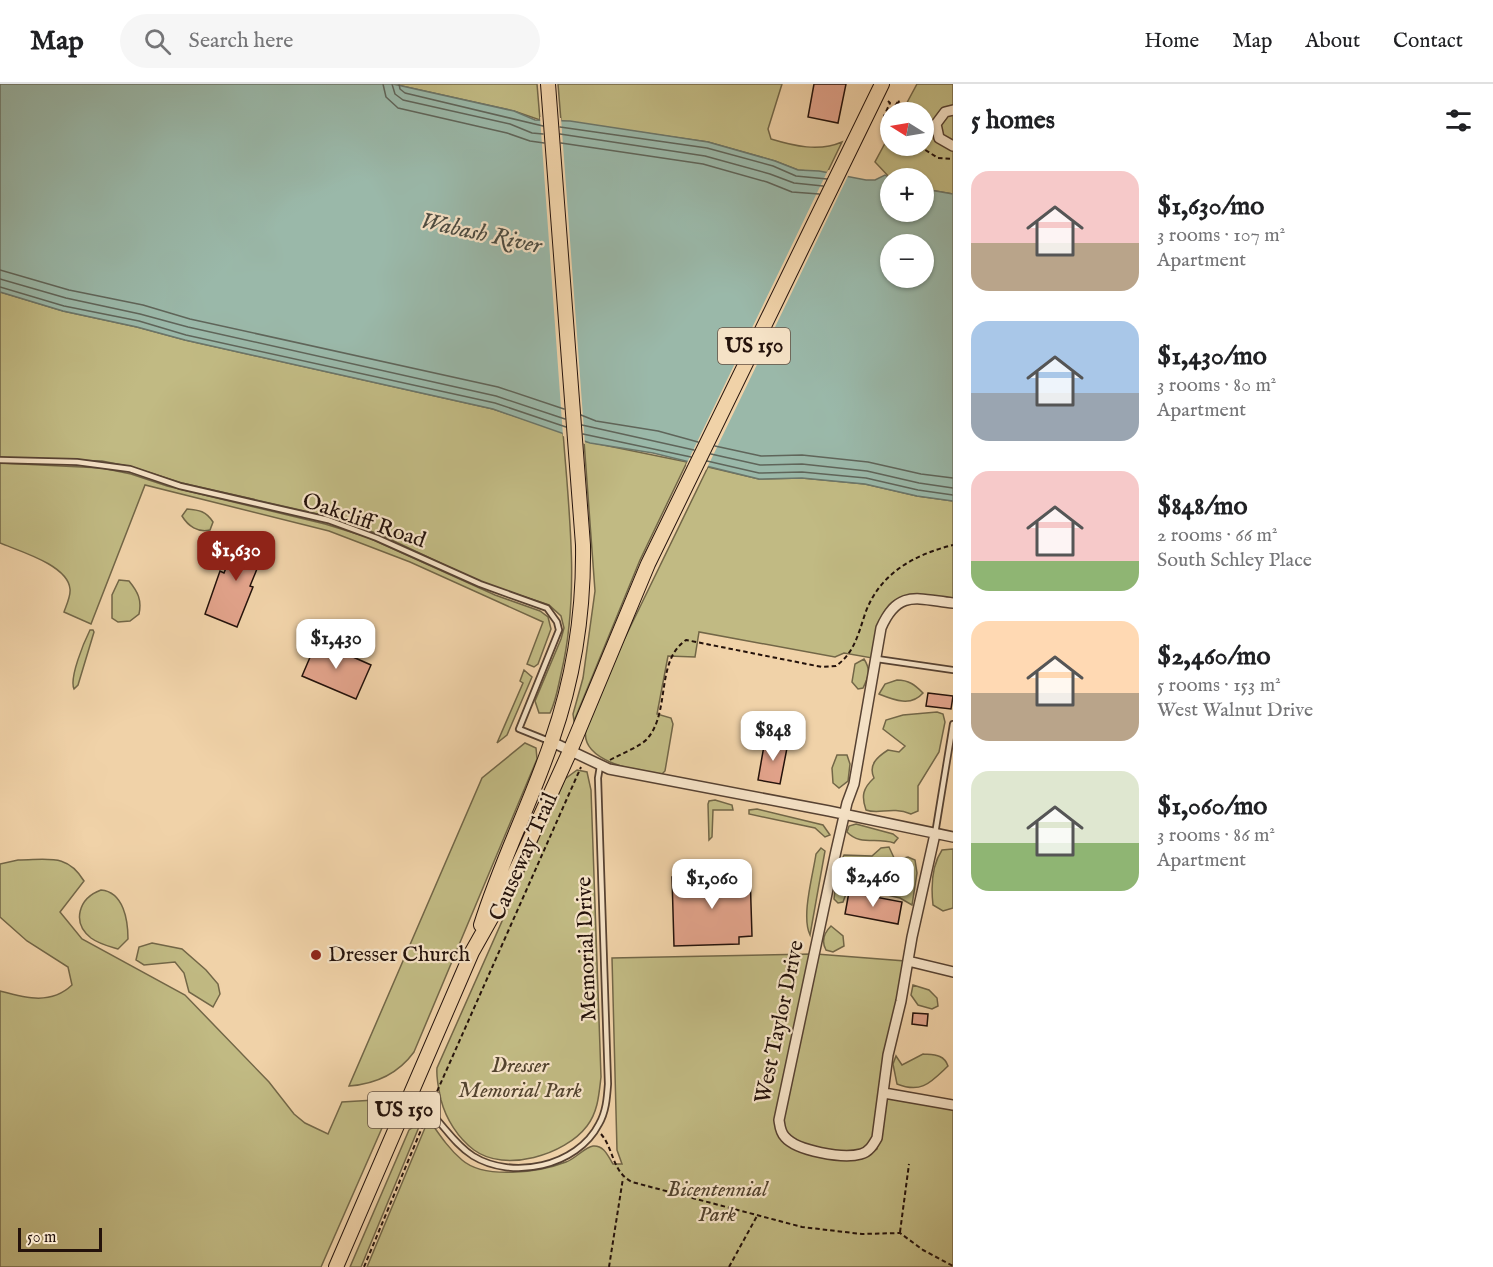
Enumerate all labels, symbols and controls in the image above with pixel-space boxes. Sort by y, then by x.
search box [120,14,540,68]
text: Map [30,24,84,59]
icon: search [141,25,174,58]
text: Search here [189,27,293,55]
text: Home [1144,28,1199,55]
text: Map [1232,28,1272,55]
text: About [1305,28,1360,55]
text: Contact [1393,28,1463,55]
north arrow [880,102,934,156]
map controls [880,102,934,288]
text: 5 homes [971,104,1055,137]
icon: filters [1442,104,1475,137]
button: + [880,168,934,222]
text: $1,630/mo [1157,190,1264,223]
icon: home [1019,195,1091,267]
water label: Wabash River [418,206,546,262]
text: 3 rooms · 107 m² [1157,223,1285,248]
button: − [880,234,934,288]
text: Apartment [1157,248,1246,273]
road number: US 150 [718,328,790,364]
text: $1,430/mo [1157,340,1267,373]
icon: home [1019,345,1091,417]
text: 3 rooms · 80 m² [1157,373,1276,398]
text: Apartment [1157,398,1246,423]
street label: Oakcliff Road [299,487,430,555]
text: $848/mo [1157,490,1247,523]
icon: home [1019,495,1091,567]
text: 2 rooms · 66 m² [1157,523,1278,548]
pin: $1,630 [187,531,285,582]
text: $1,630 [211,538,261,563]
text: South Schley Place [1157,548,1312,573]
pin: $1,430 [287,619,385,670]
text: $1,430 [310,626,362,651]
text: $2,460/mo [1157,640,1270,673]
icon: home [1019,645,1091,717]
text: 5 rooms · 153 m² [1157,673,1281,698]
text: West Walnut Drive [1157,698,1313,723]
pin: $848 [737,711,809,762]
text: $848 [755,718,791,743]
street label: Causeway Trail [483,788,565,926]
text: $1,060/mo [1157,790,1267,823]
icon: home [1019,795,1091,867]
text: 3 rooms · 86 m² [1157,823,1275,848]
text: Apartment [1157,848,1246,873]
pin: $2,460 [824,857,922,908]
pin: $1,060 [663,859,761,910]
text: $2,460 [846,864,900,889]
text: $1,060 [686,866,738,891]
street label: Memorial Drive [570,876,604,1022]
street label: West Taylor Drive [749,938,811,1106]
place label: Dresser Church [328,941,471,969]
marker: Dresser Church [309,948,323,962]
park label: Dresser Memorial Park [458,1052,582,1105]
road number: US 150 [368,1092,440,1128]
park label: Bicentennial Park [667,1176,769,1229]
scale bar [18,1225,102,1252]
text: 50 m [27,1228,56,1248]

